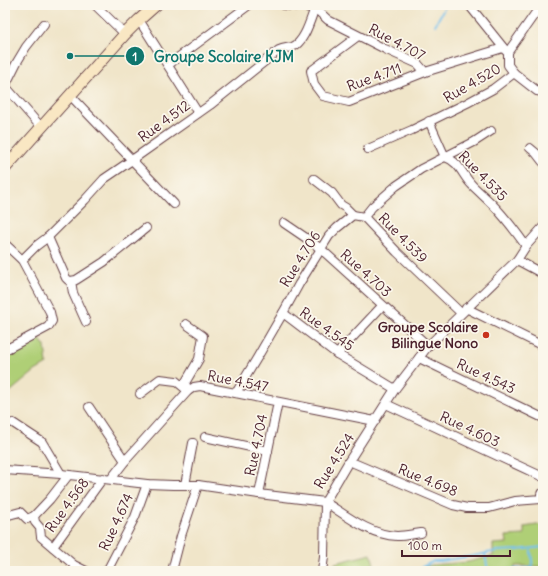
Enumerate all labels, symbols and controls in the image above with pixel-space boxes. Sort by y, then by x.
street label: Rue 4.707 [366,20,429,64]
callout: Groupe Scolaire KJM [125,43,302,70]
text: Groupe Scolaire KJM [154,47,294,67]
text: 1 [133,49,137,64]
street label: Rue 4.711 [344,59,404,95]
street label: Rue 4.520 [440,59,504,107]
street label: Rue 4.512 [134,96,194,146]
street label: Rue 4.535 [455,147,511,205]
street label: Rue 4.539 [375,209,431,267]
street label: Rue 4.706 [276,228,324,290]
street label: Rue 4.703 [337,245,395,301]
street label: Rue 4.545 [296,303,358,355]
place label: Groupe Scolaire Bilingue Nono [378,318,478,352]
marker: Groupe Scolaire Bilingue Nono [481,330,491,340]
street label: Rue 4.543 [454,355,518,397]
street label: Rue 4.547 [206,366,270,396]
street label: Rue 4.603 [437,407,503,451]
street label: Rue 4.704 [241,412,271,478]
street label: Rue 4.524 [310,430,358,492]
street label: Rue 4.698 [395,460,461,500]
street label: Rue 4.568 [41,474,93,536]
street label: Rue 4.674 [95,490,137,554]
scale bar [402,532,510,558]
text: 100 m [408,538,442,553]

